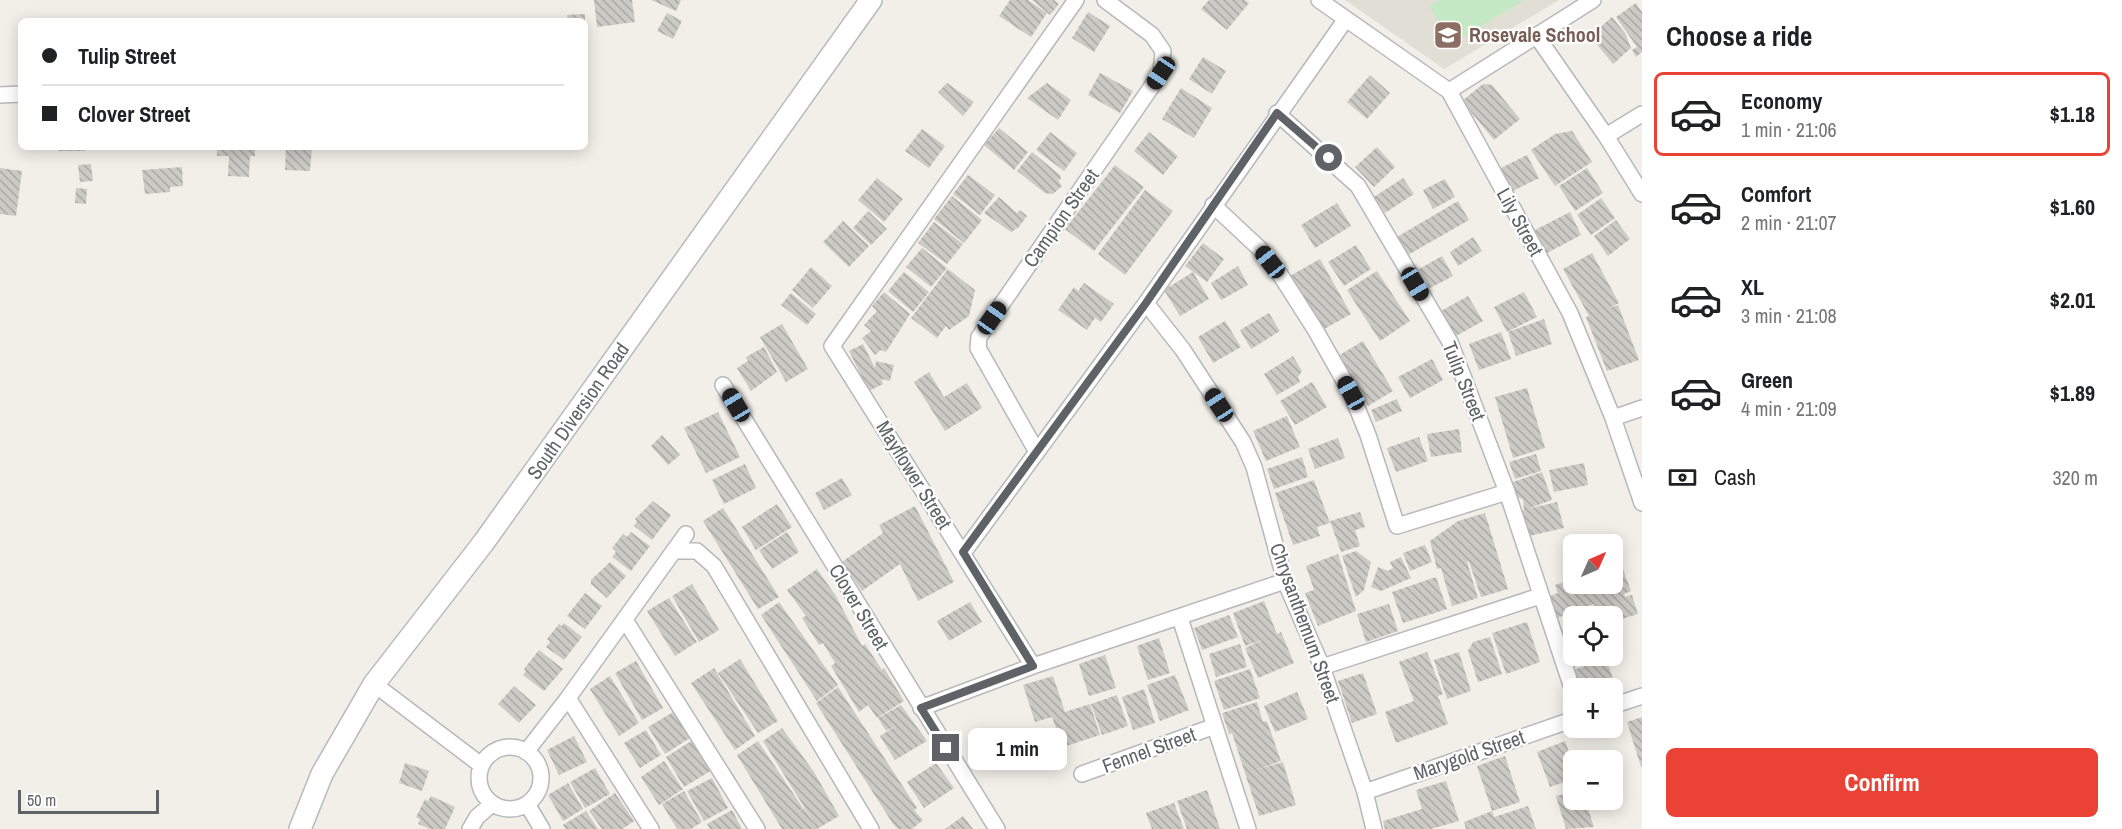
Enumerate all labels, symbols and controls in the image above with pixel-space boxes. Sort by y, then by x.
text: Choose a ride [1666,18,1812,54]
school or university icon: Rosevale School [1432,19,1464,51]
place label: Rosevale School [1469,21,1600,48]
text: Tulip Street [78,41,176,71]
car [1143,53,1179,93]
text: Economy [1741,86,1822,116]
icon: car [1669,87,1723,141]
text: Clover Street [78,99,190,129]
text: $1.18 [2050,99,2095,129]
text: 1 min · 21:06 [1741,116,1837,143]
route start [1315,144,1342,171]
street label: Campion Street [1017,163,1105,273]
text: Comfort [1741,179,1811,209]
icon: car [1669,180,1723,234]
street label: Lily Street [1491,183,1550,261]
text: $1.60 [2050,192,2095,222]
text: 2 min · 21:07 [1741,209,1837,236]
car [1252,242,1288,282]
car [1398,264,1432,304]
text: XL [1741,272,1764,302]
icon: car [1669,273,1723,327]
text: $2.01 [2050,285,2095,315]
car [974,298,1010,338]
text: 3 min · 21:08 [1741,302,1837,329]
street label: South Diversion Road [520,337,635,485]
street label: Tulip Street [1436,337,1493,425]
text: Green [1741,365,1793,395]
icon: car [1669,366,1723,420]
car [1334,373,1368,413]
text: $1.89 [2050,378,2095,408]
car [719,385,753,425]
car [1202,385,1236,425]
text: 4 min · 21:09 [1741,395,1837,422]
street label: Mayflower Street [870,415,959,534]
icon: cash [1666,461,1699,494]
text: Cash [1714,462,1756,492]
text: 320 m [2052,464,2098,491]
north arrow [1563,534,1623,594]
map controls [1563,534,1623,810]
street label: Chrysanthemum Street [1264,539,1347,707]
street label: Clover Street [823,559,896,655]
button: locate [1563,606,1623,666]
button: + [1563,678,1623,738]
street label: Fennel Street [1098,720,1200,779]
street label: Marygold Street [1410,723,1528,786]
callout: 1 min [967,727,1066,769]
route end [932,734,959,761]
text: 1 min [996,735,1039,762]
button: Confirm [1666,748,2098,817]
button: − [1563,750,1623,810]
scale bar [18,787,159,814]
text: 50 m [27,789,56,811]

